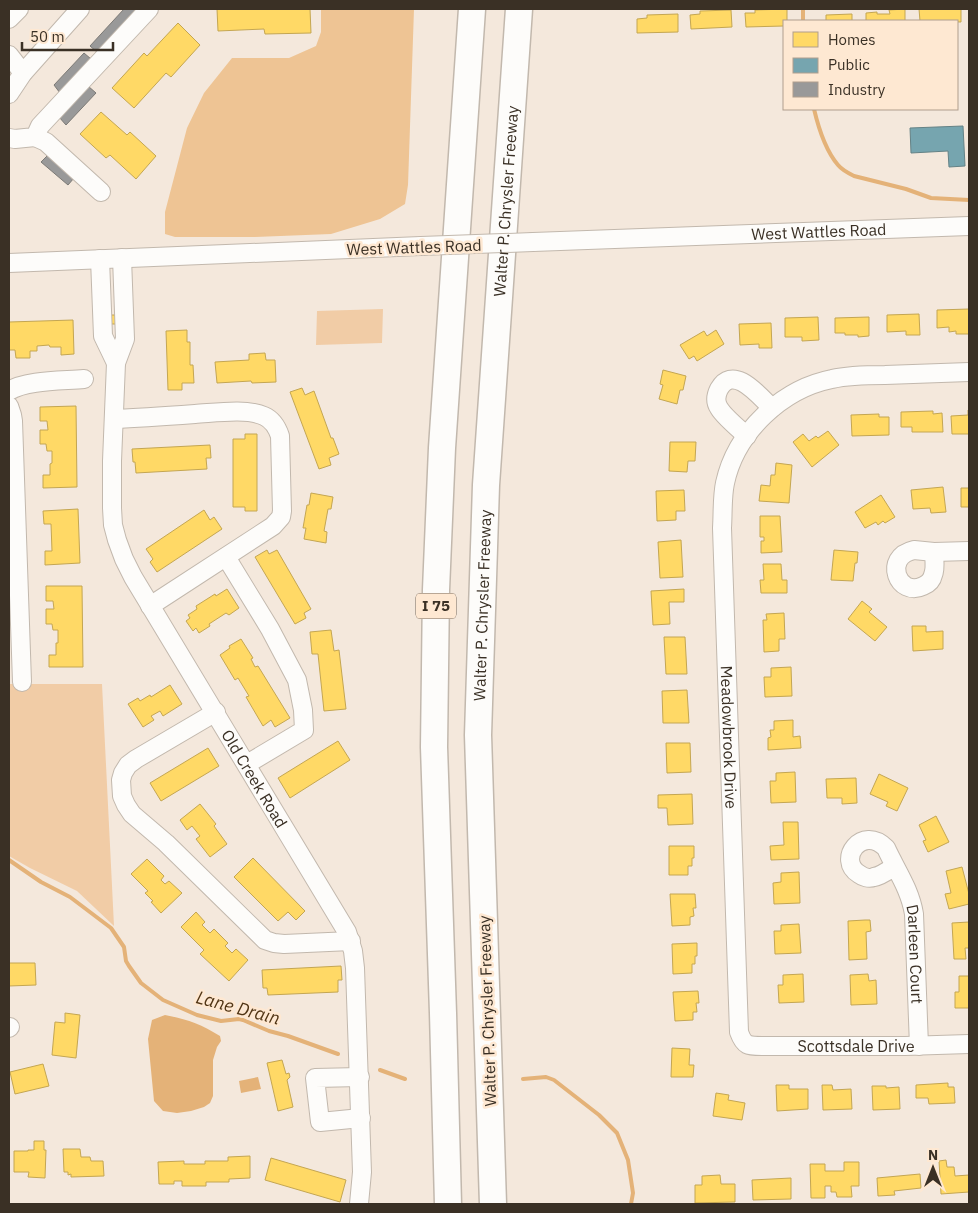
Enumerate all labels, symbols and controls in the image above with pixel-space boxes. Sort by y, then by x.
scale bar [22,20,114,52]
legend [783,20,958,110]
text: 50 m [30,27,65,46]
text: Homes [828,30,876,49]
text: Public [828,55,870,74]
text: Industry [828,80,886,99]
street label: Walter P. Chrysler Freeway [489,105,522,297]
street label: West Wattles Road [751,219,887,244]
street label: West Wattles Road [346,235,482,259]
street label: Walter P. Chrysler Freeway [469,509,495,701]
road number: I 75 [416,594,456,618]
street label: Meadowbrook Drive [717,665,741,809]
street label: Old Creek Road [217,726,292,831]
street label: Darleen Court [902,903,927,1004]
street label: Walter P. Chrysler Freeway [474,915,500,1107]
water label: Lane Drain [194,985,283,1030]
street label: Scottsdale Drive [797,1036,915,1056]
north arrow [908,1143,958,1193]
text: N [928,1146,938,1164]

